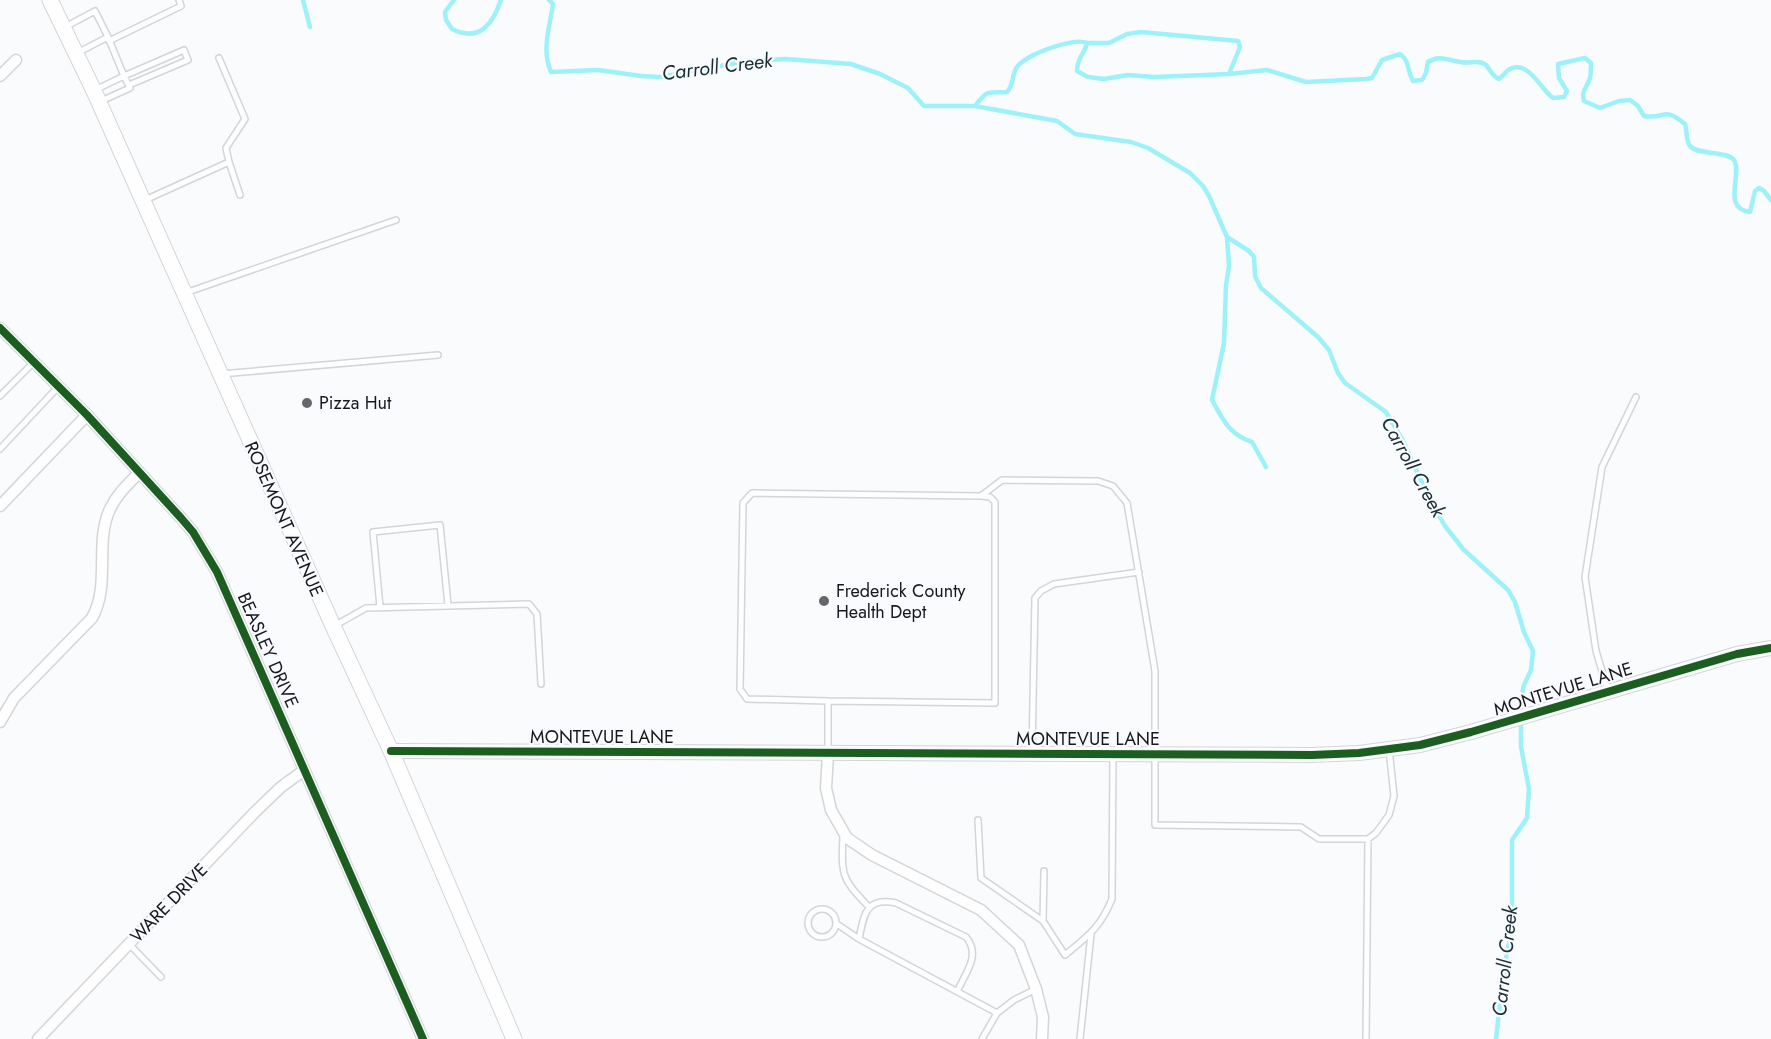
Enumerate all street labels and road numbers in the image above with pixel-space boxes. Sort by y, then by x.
street label: ROSEMONT AVENUE [238,437,330,601]
street label: BEASLEY DRIVE [231,588,305,712]
street label: MONTEVUE LANE [1490,656,1636,722]
street label: MONTEVUE LANE [530,724,674,750]
street label: MONTEVUE LANE [1016,726,1160,752]
street label: WARE DRIVE [124,857,214,949]

